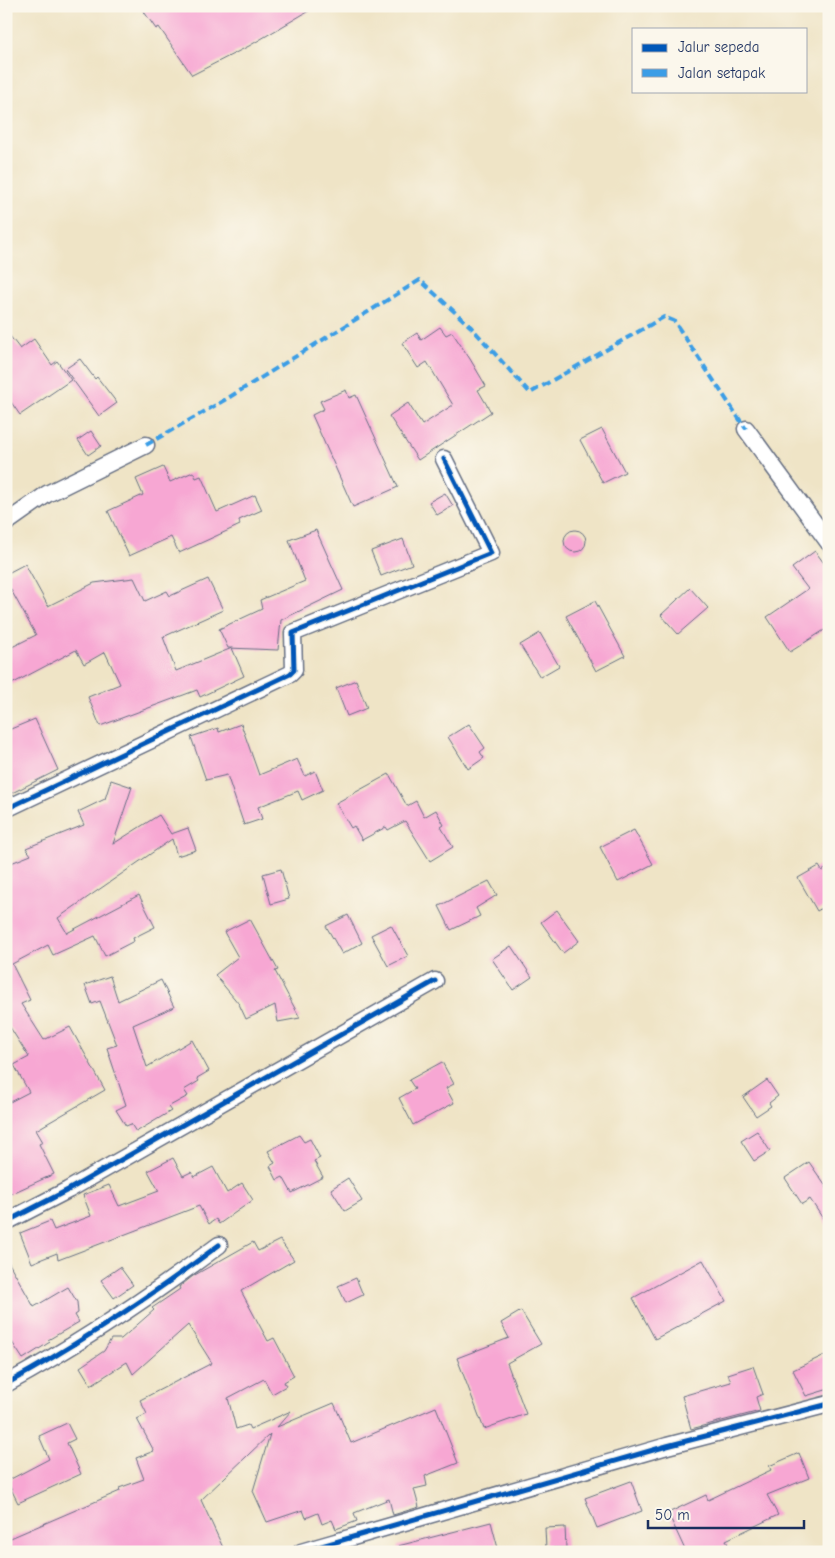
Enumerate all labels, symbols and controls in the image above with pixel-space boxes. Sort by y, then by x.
legend [632,28,808,92]
text: Jalur sepeda [678,38,759,56]
text: Jalan setapak [678,64,766,82]
scale bar [648,1498,804,1530]
text: 50 m [655,1506,690,1524]

